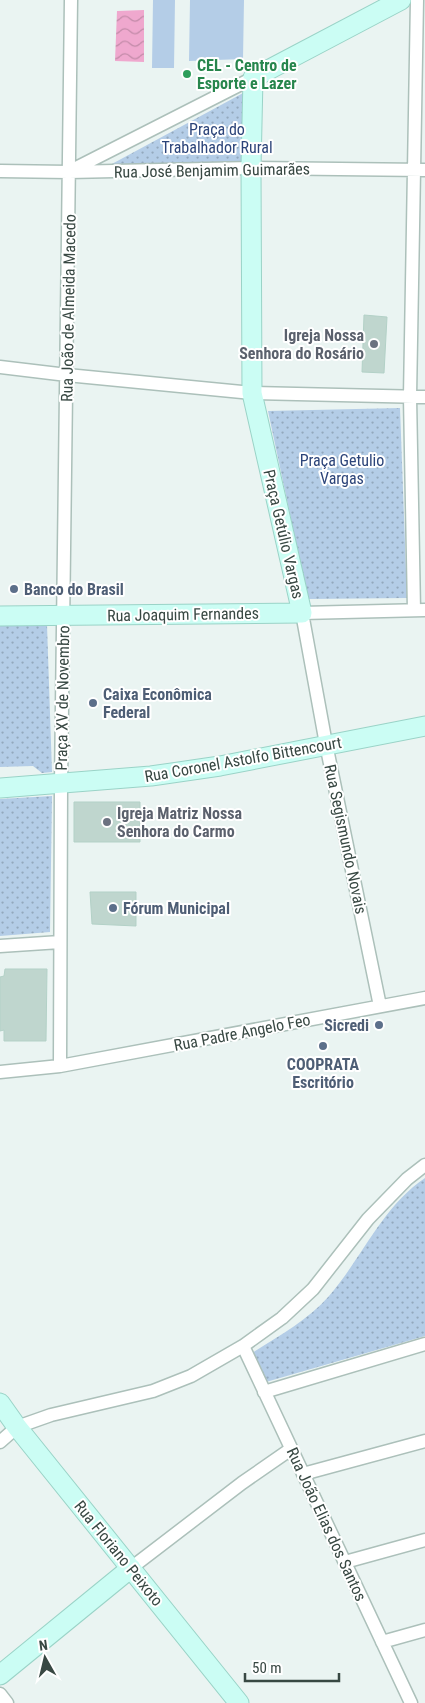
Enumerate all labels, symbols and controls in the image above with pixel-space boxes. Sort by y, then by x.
place label: CEL - Centro de Esporte e Lazer [197,56,297,93]
marker: CEL - Centro de Esporte e Lazer [181,68,193,80]
park label: Praça do Trabalhador Rural [161,120,273,157]
street label: Rua José Benjamim Guimarães [114,159,310,182]
street label: Rua João de Almeida Macedo [57,214,80,402]
place label: Igreja Nossa Senhora do Rosário [239,326,364,363]
marker: Igreja Nossa Senhora do Rosário [368,338,380,350]
park label: Praça Getulio Vargas [300,451,384,488]
street label: Praça Getúlio Vargas [259,468,308,601]
place label: Banco do Brasil [24,580,124,599]
marker: Banco do Brasil [8,583,20,595]
street label: Rua Joaquim Fernandes [107,604,259,625]
street label: Praça XV de Novembro [52,625,73,771]
place label: Caixa Econômica Federal [103,685,212,722]
marker: Caixa Econômica Federal [87,697,99,709]
street label: Rua Coronel Astolfo Bittencourt [143,733,343,786]
street label: Rua Segismundo Novais [320,763,371,916]
place label: Igreja Matriz Nossa Senhora do Carmo [117,804,242,841]
marker: Igreja Matriz Nossa Senhora do Carmo [101,816,113,828]
place label: Fórum Municipal [123,899,230,918]
marker: Fórum Municipal [107,902,119,914]
street label: Rua Padre Angelo Feo [172,1010,312,1055]
place label: Sicredi [324,1016,369,1035]
marker: Sicredi [373,1019,385,1031]
marker: COOPRATA Escritório [317,1040,329,1052]
place label: COOPRATA Escritório [287,1055,360,1092]
street label: Rua João Elias dos Santos [283,1444,370,1604]
street label: Rua Floriano Peixoto [70,1497,167,1610]
north arrow [20,1633,70,1683]
text: N [38,1637,49,1654]
scale bar [245,1650,339,1682]
text: 50 m [252,1659,282,1677]

